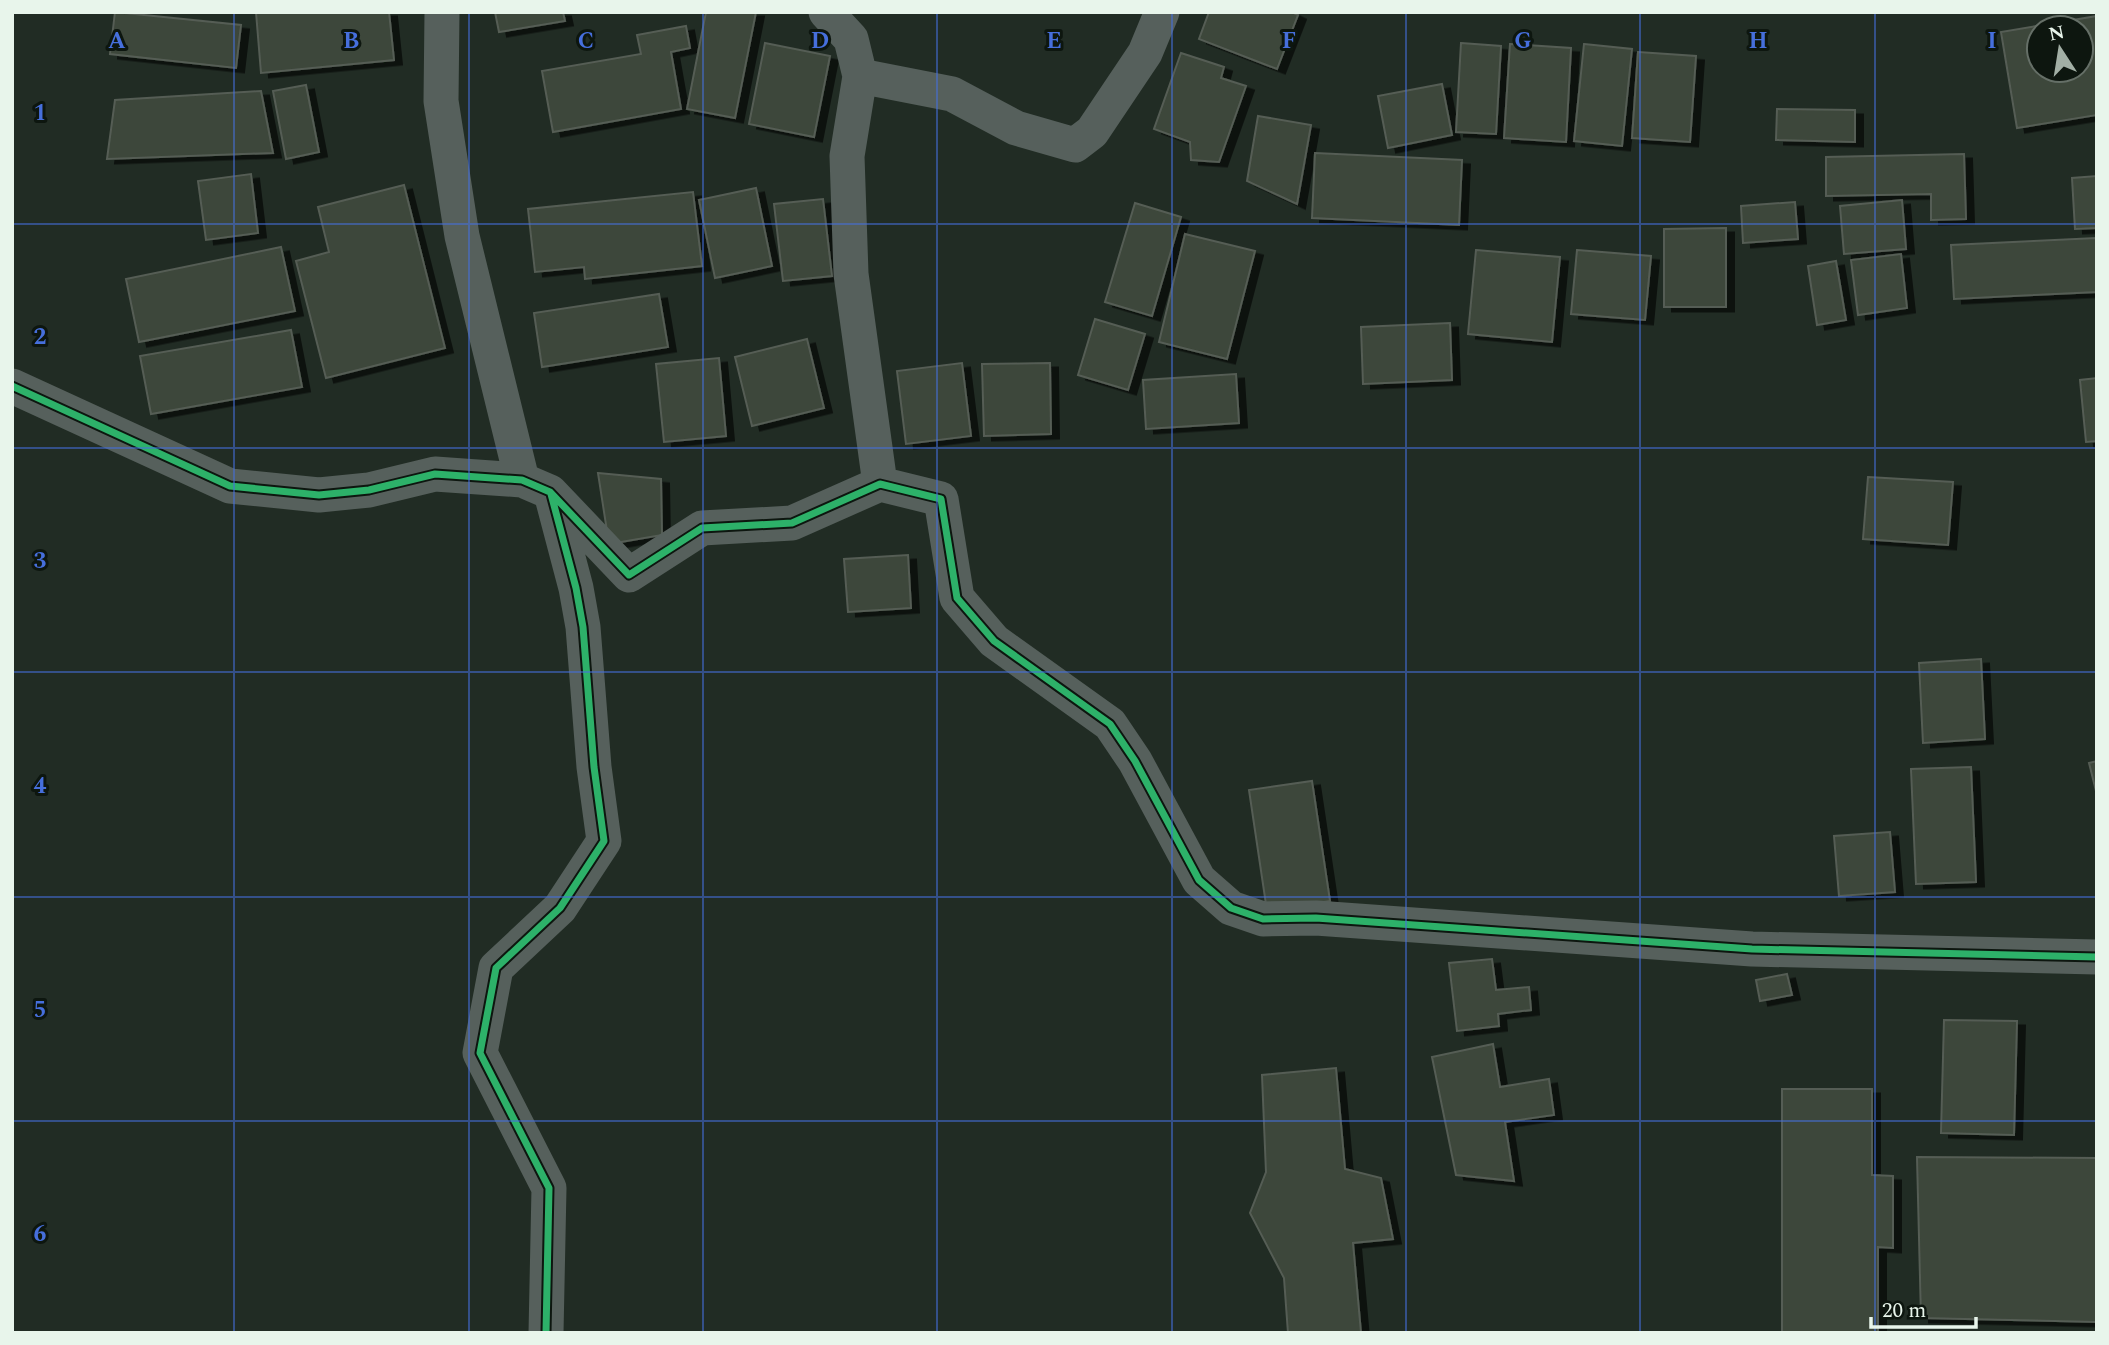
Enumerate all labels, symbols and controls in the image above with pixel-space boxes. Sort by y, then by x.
north arrow [2025,14,2095,84]
text: N [2046,18,2067,50]
text: A [108,24,126,59]
text: B [343,24,359,59]
text: C [578,24,594,59]
text: D [811,24,829,59]
text: E [1046,24,1062,59]
text: F [1282,24,1296,59]
text: G [1514,24,1532,59]
text: H [1748,24,1768,59]
text: I [1987,24,1997,59]
text: 1 [34,96,46,131]
text: 2 [34,320,47,355]
text: 3 [34,544,47,579]
text: 4 [34,769,47,804]
text: 5 [34,993,46,1028]
text: 6 [34,1217,47,1252]
scale bar [1871,1286,1976,1330]
text: 20 m [1882,1295,1926,1327]

